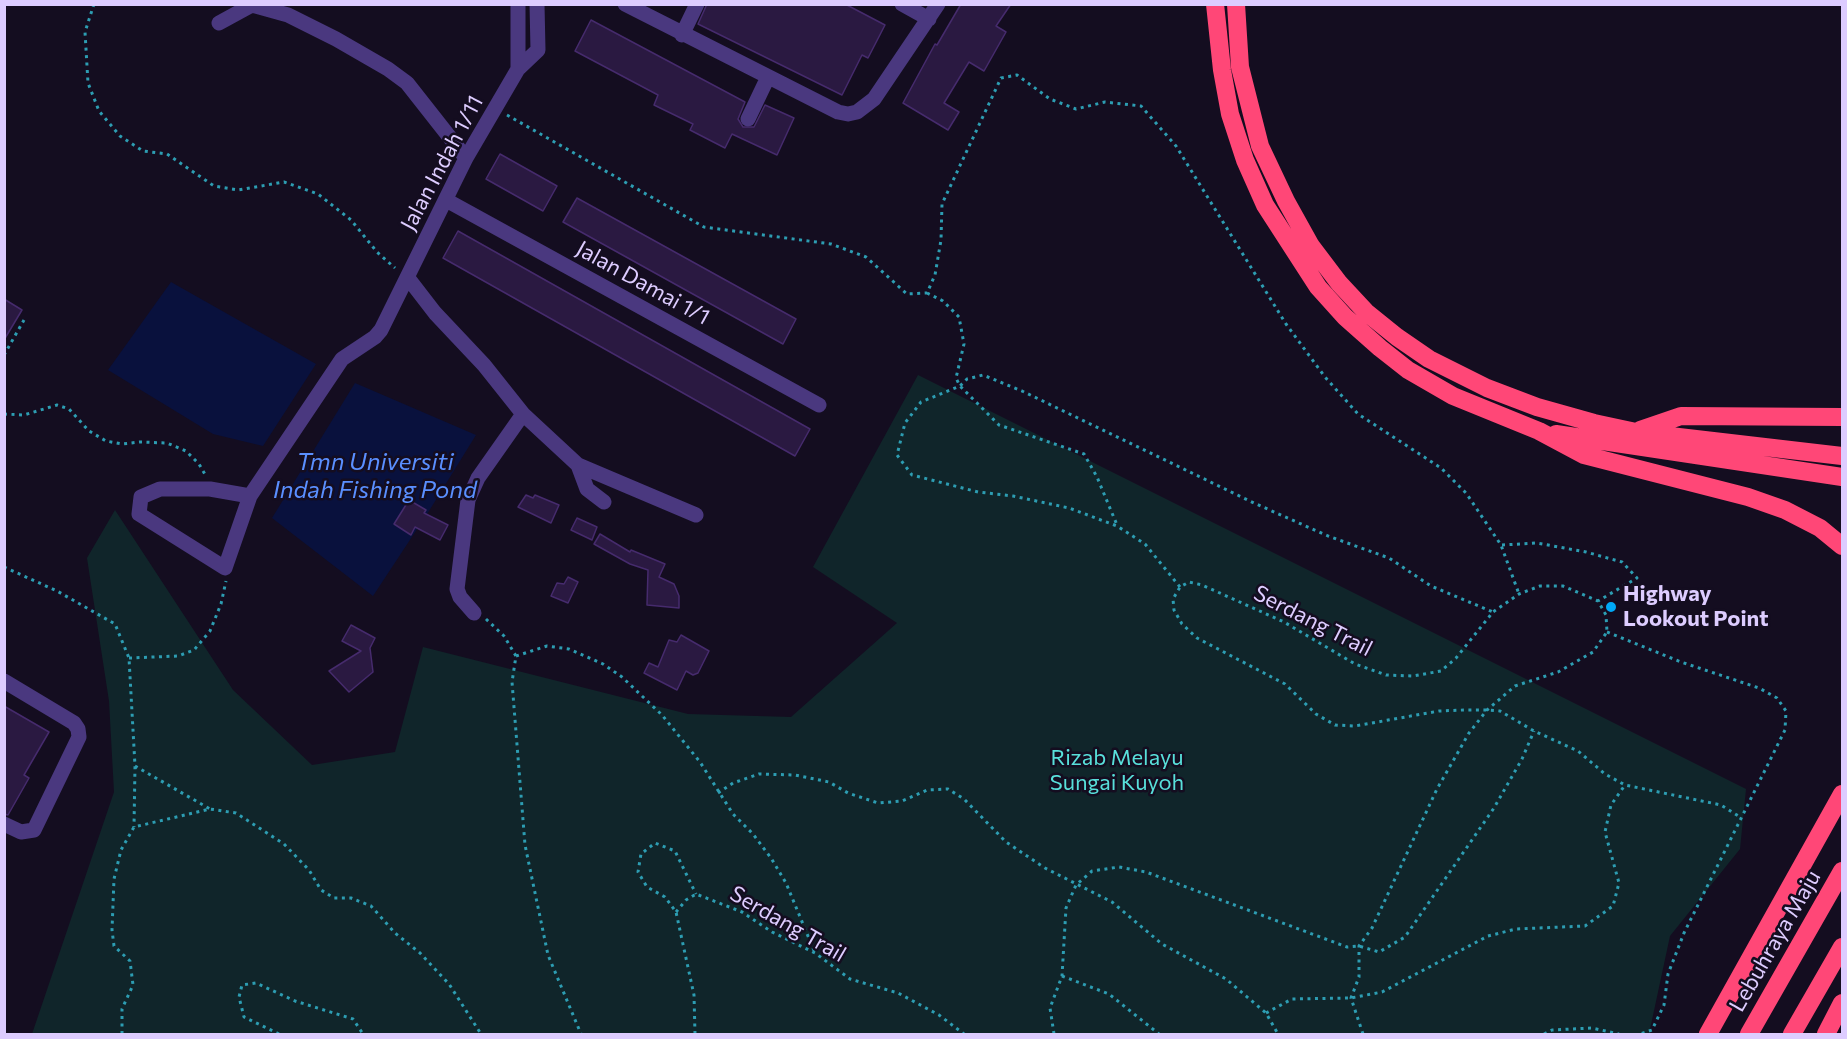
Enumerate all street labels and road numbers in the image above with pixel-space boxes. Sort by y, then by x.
street label: Jalan Indah 1/11 [395,91,489,235]
street label: Jalan Damai 1/1 [572,235,714,331]
street label: Serdang Trail [1249,580,1377,662]
street label: Lebuhraya Maju [1724,866,1826,1016]
street label: Serdang Trail [725,880,851,968]

